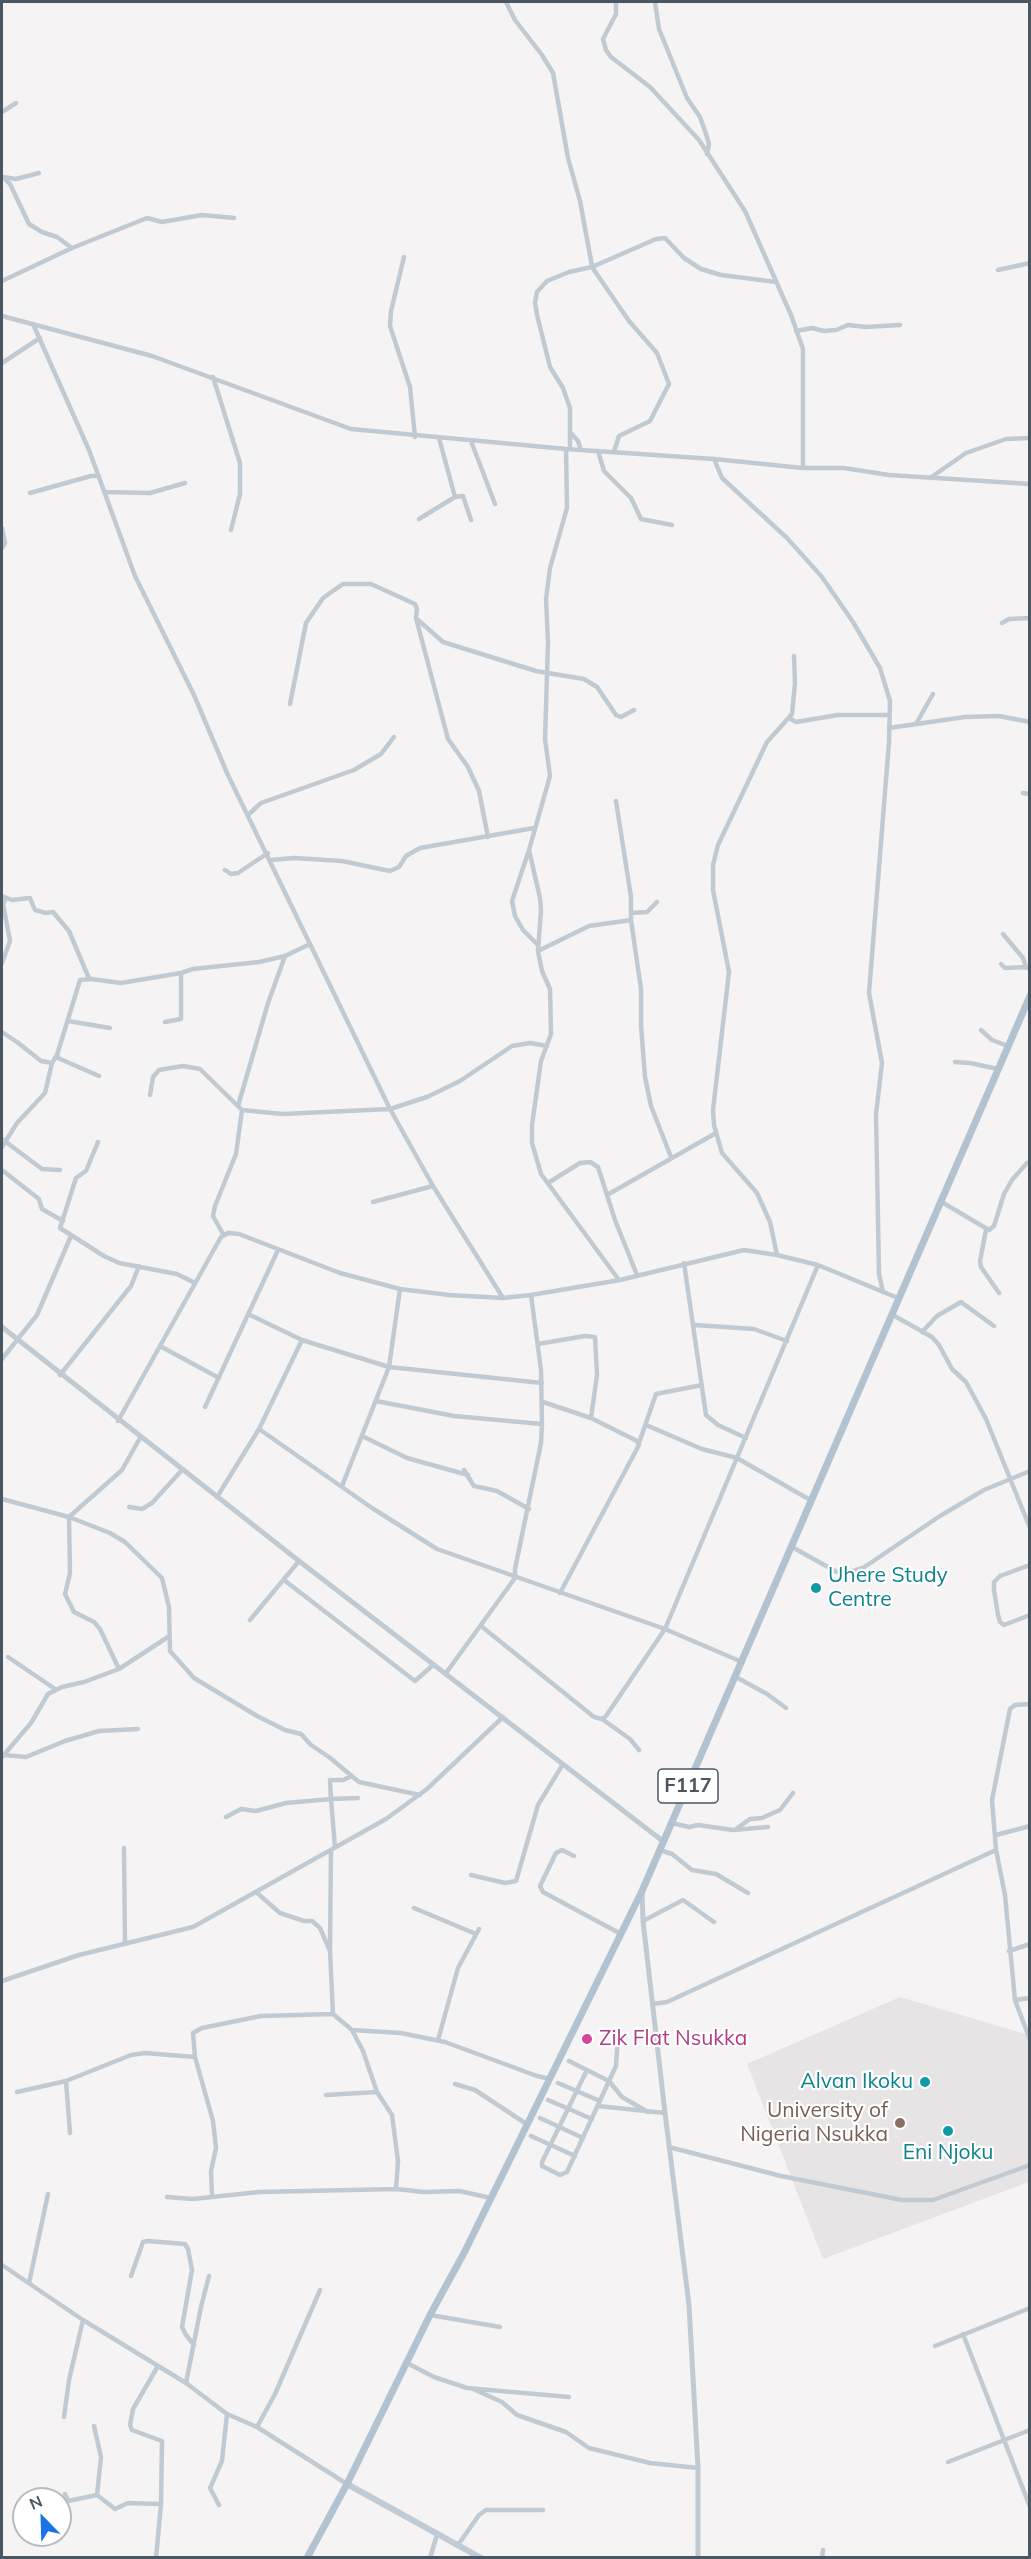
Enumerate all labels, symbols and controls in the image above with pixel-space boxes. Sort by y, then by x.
place label: Uhere Study Centre [828,1563,948,1613]
marker: Uhere Study Centre [809,1581,823,1595]
road number: F117 [658,1769,718,1803]
place label: Zik Flat Nsukka [599,2026,747,2052]
marker: Zik Flat Nsukka [580,2032,594,2046]
place label: Alvan Ikoku [800,2069,913,2095]
marker: Alvan Ikoku [918,2075,932,2089]
place label: University of Nigeria Nsukka [740,2098,888,2148]
marker: University of Nigeria Nsukka [893,2116,907,2130]
marker: Eni Njoku [941,2124,955,2138]
place label: Eni Njoku [903,2140,993,2166]
north arrow [12,2487,72,2547]
text: N [26,2491,45,2514]

